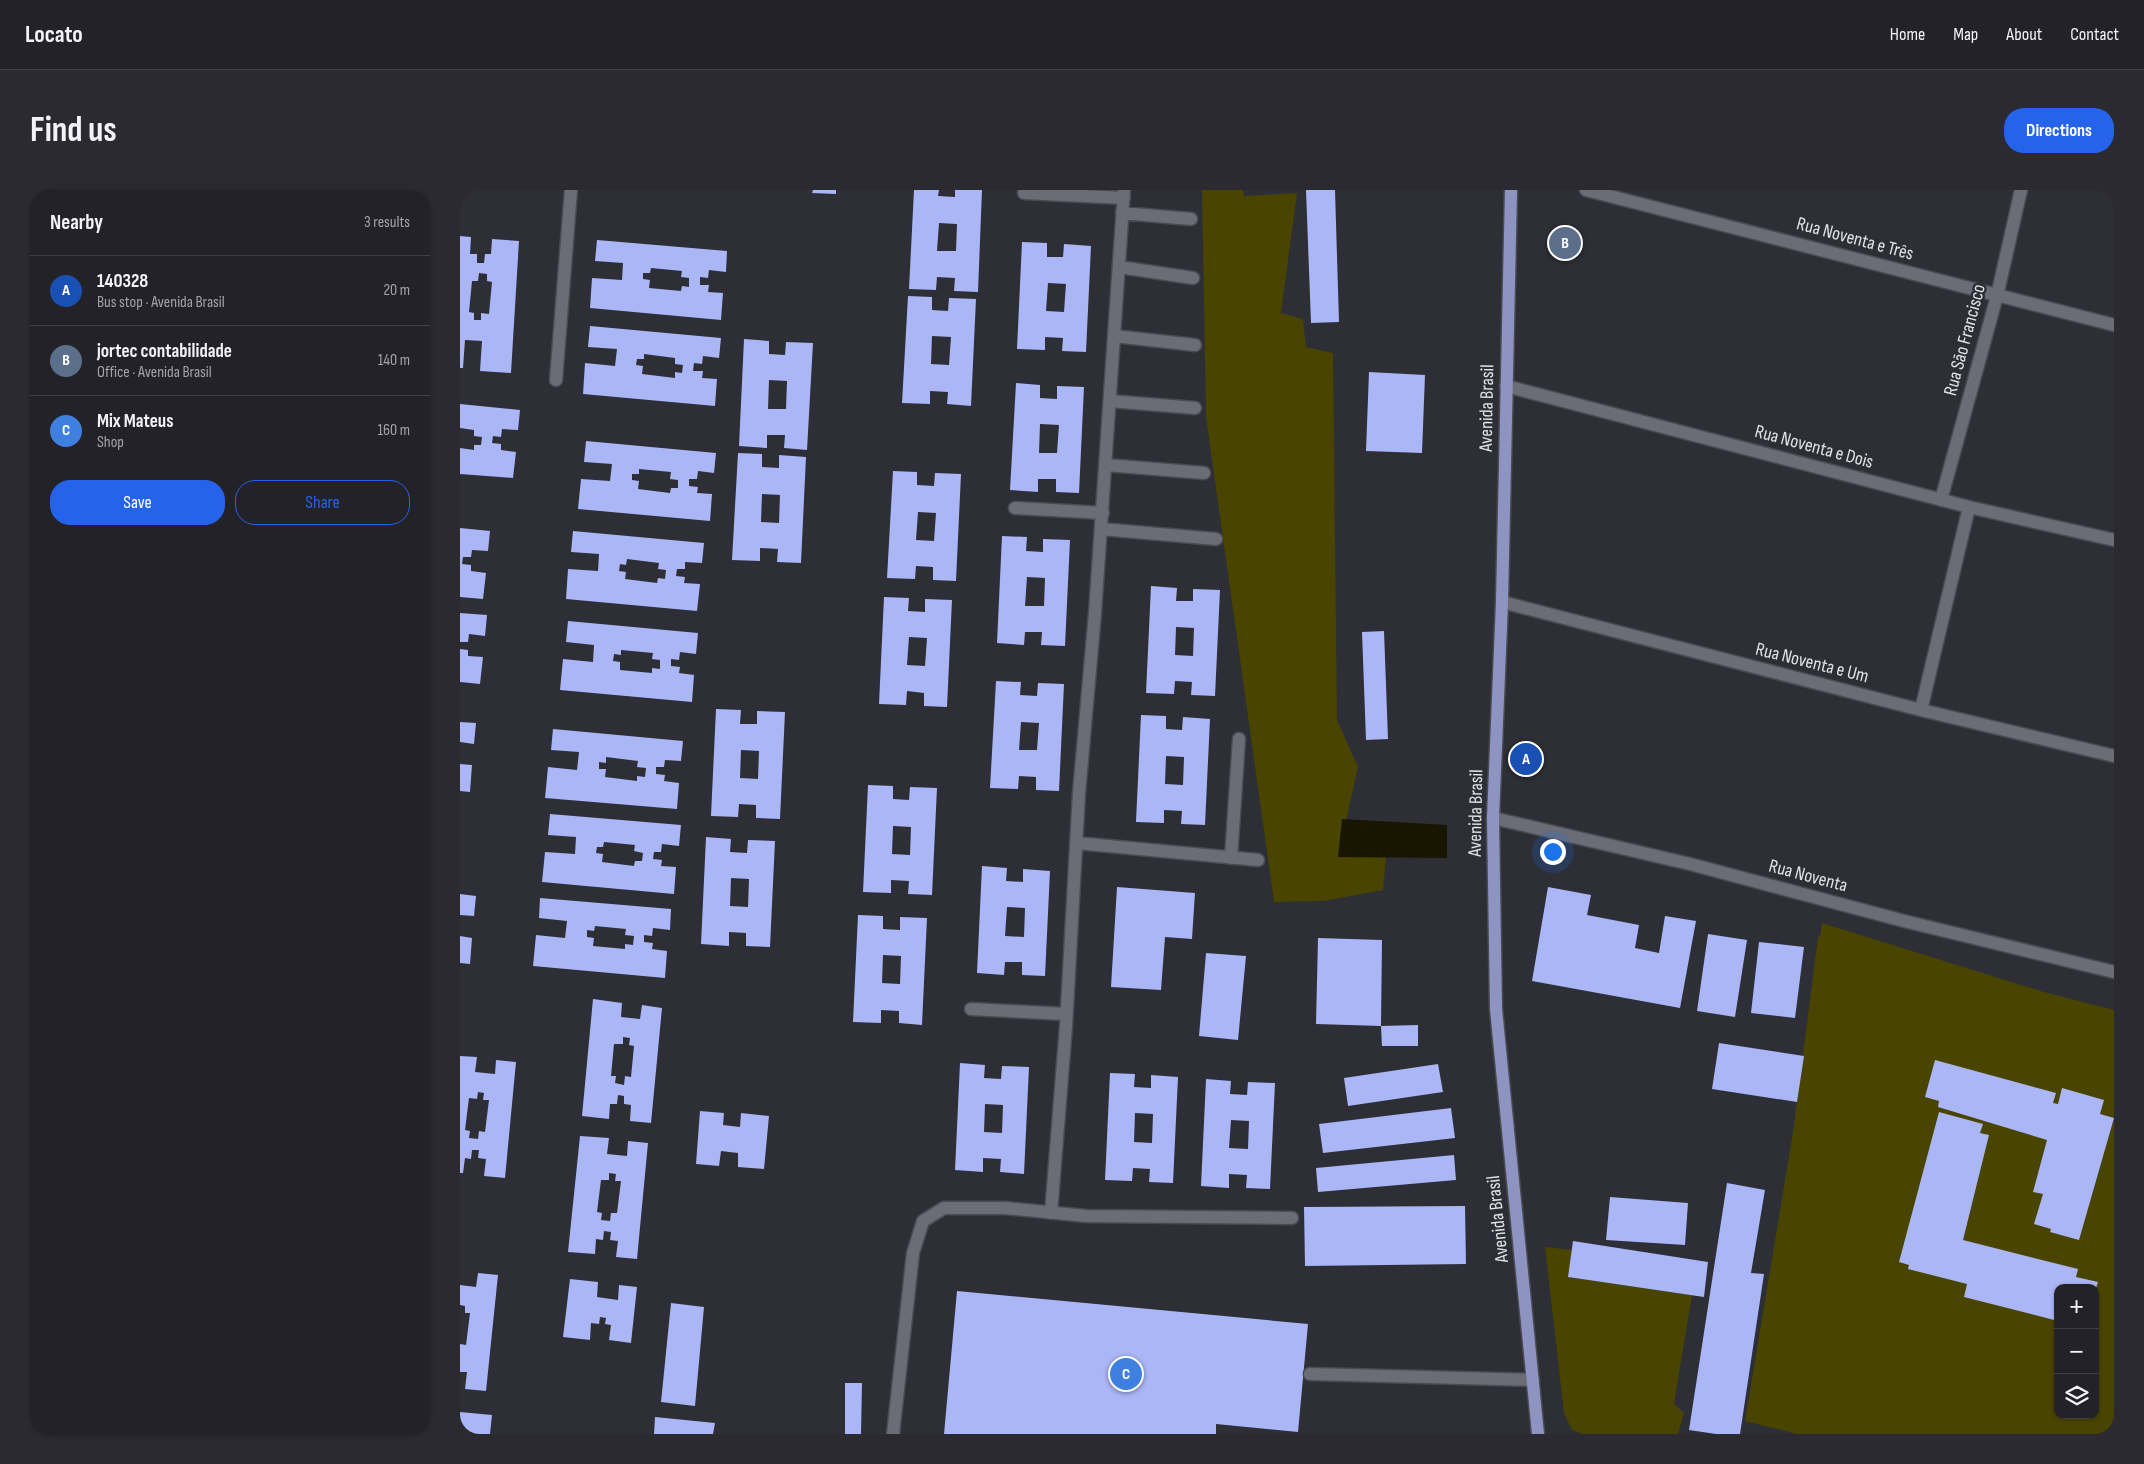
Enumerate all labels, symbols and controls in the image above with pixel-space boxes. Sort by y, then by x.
text: Locato [25,20,83,49]
text: Home [1890,24,1925,45]
text: Map [1953,24,1978,45]
text: About [2006,24,2042,45]
text: Contact [2070,24,2119,45]
button: Directions [2004,108,2114,153]
text: Find us [30,109,117,152]
text: Nearby [50,210,103,235]
street label: Rua Noventa e Três [1794,212,1916,266]
text: 3 results [364,213,410,232]
pin: B [1549,224,1581,262]
text: 140328 [97,270,148,293]
text: A [62,281,70,300]
text: 20 m [383,281,410,300]
street label: Rua São Francisco [1939,282,1991,398]
text: Bus stop · Avenida Brasil [97,293,225,312]
text: jortec contabilidade [97,340,232,363]
text: B [62,351,70,370]
text: 140 m [378,351,410,370]
text: Office · Avenida Brasil [97,363,212,382]
street label: Avenida Brasil [1475,364,1499,453]
text: Mix Mateus [97,410,173,433]
street label: Rua Noventa e Dois [1752,420,1876,474]
text: C [62,421,70,440]
text: 160 m [377,421,410,440]
text: Shop [97,433,124,452]
button: Save [50,480,225,525]
button: Share [235,480,410,525]
street label: Rua Noventa e Um [1753,638,1871,688]
pin: A [1510,740,1542,778]
street label: Avenida Brasil [1464,769,1488,858]
your location [1540,839,1566,865]
street label: Rua Noventa [1766,854,1850,898]
street label: Avenida Brasil [1482,1174,1514,1265]
map controls [2054,1284,2099,1419]
button: + [2054,1284,2099,1329]
button: − [2054,1329,2099,1374]
pin: C [1110,1355,1142,1393]
button: layers [2054,1374,2099,1419]

